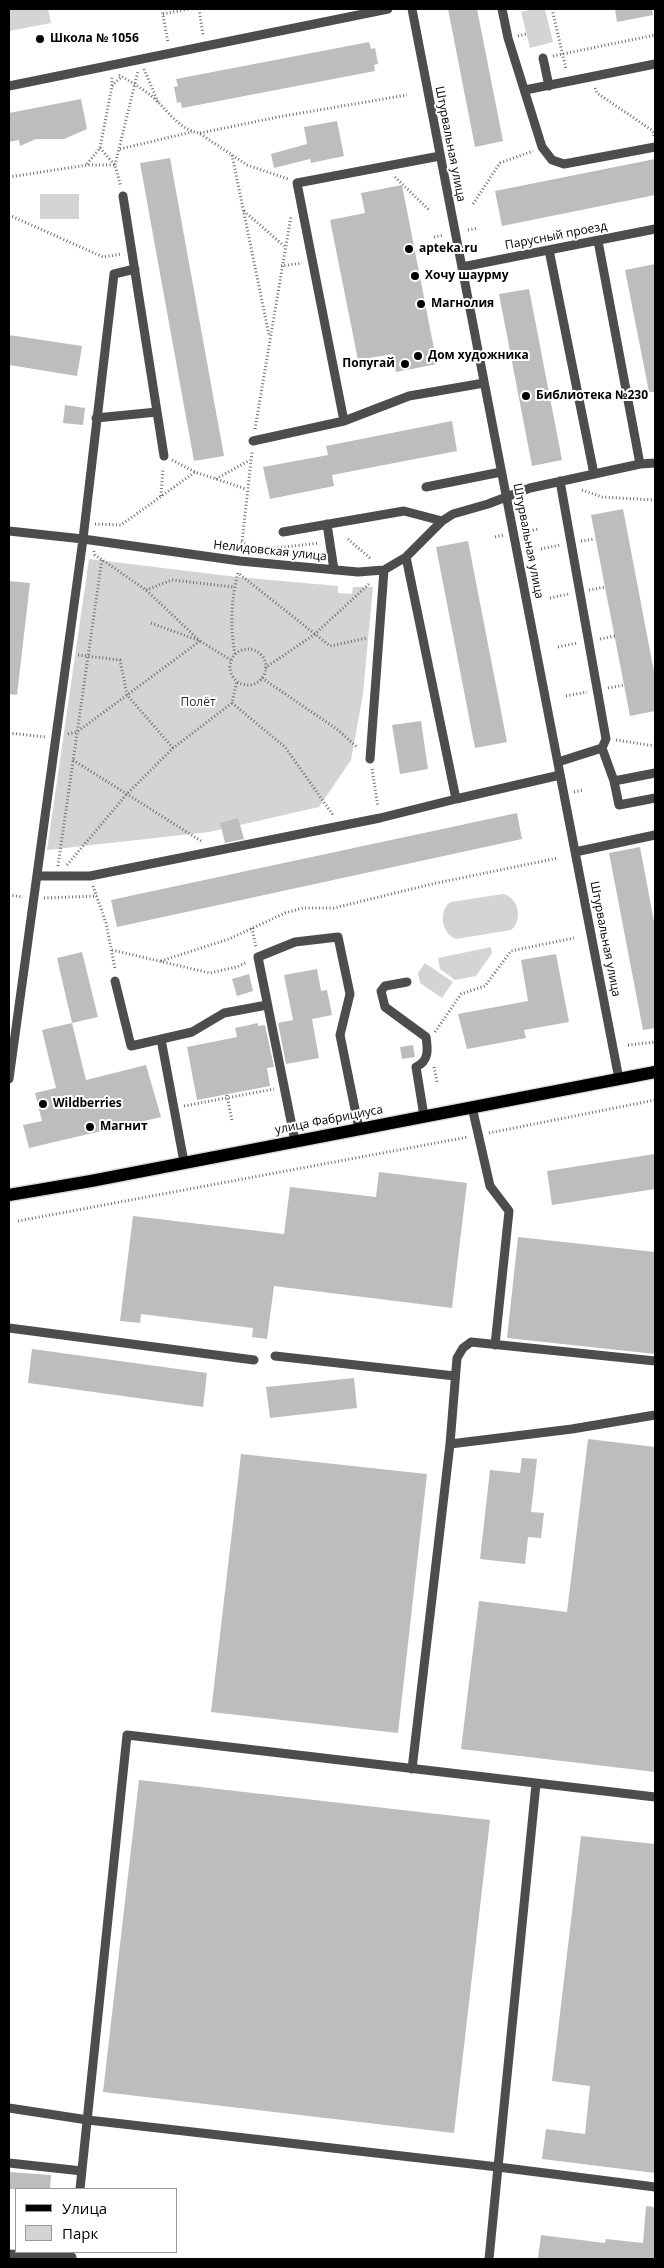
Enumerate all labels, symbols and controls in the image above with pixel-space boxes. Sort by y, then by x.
place label: Школа № 1056 [50,32,139,46]
marker: Школа № 1056 [34,33,46,45]
street label: Штурвальная улица [432,85,468,203]
street label: Парусный проезд [504,219,608,253]
place label: apteka.ru [419,242,478,256]
marker: apteka.ru [403,243,415,255]
place label: Хочу шаурму [425,269,509,283]
marker: Хочу шаурму [409,270,421,282]
place label: Магнолия [431,297,494,311]
marker: Магнолия [415,298,427,310]
place label: Дом художника [428,349,529,363]
marker: Дом художника [412,350,424,362]
place label: Попугай [342,357,395,371]
marker: Попугай [399,358,411,370]
place label: Библиотека №230 [536,389,648,403]
marker: Библиотека №230 [520,390,532,402]
street label: Штурвальная улица [510,482,546,600]
street label: Нелидовская улица [212,538,328,564]
park label: Полёт [180,696,216,710]
street label: Штурвальная улица [587,880,623,998]
place label: Wildberries [53,1097,122,1111]
marker: Wildberries [37,1098,49,1110]
street label: улица Фабрициуса [274,1102,384,1138]
place label: Магнит [100,1120,148,1134]
marker: Магнит [84,1121,96,1133]
legend [15,2188,178,2253]
text: Улица [62,2198,107,2218]
text: Парк [62,2223,98,2243]

